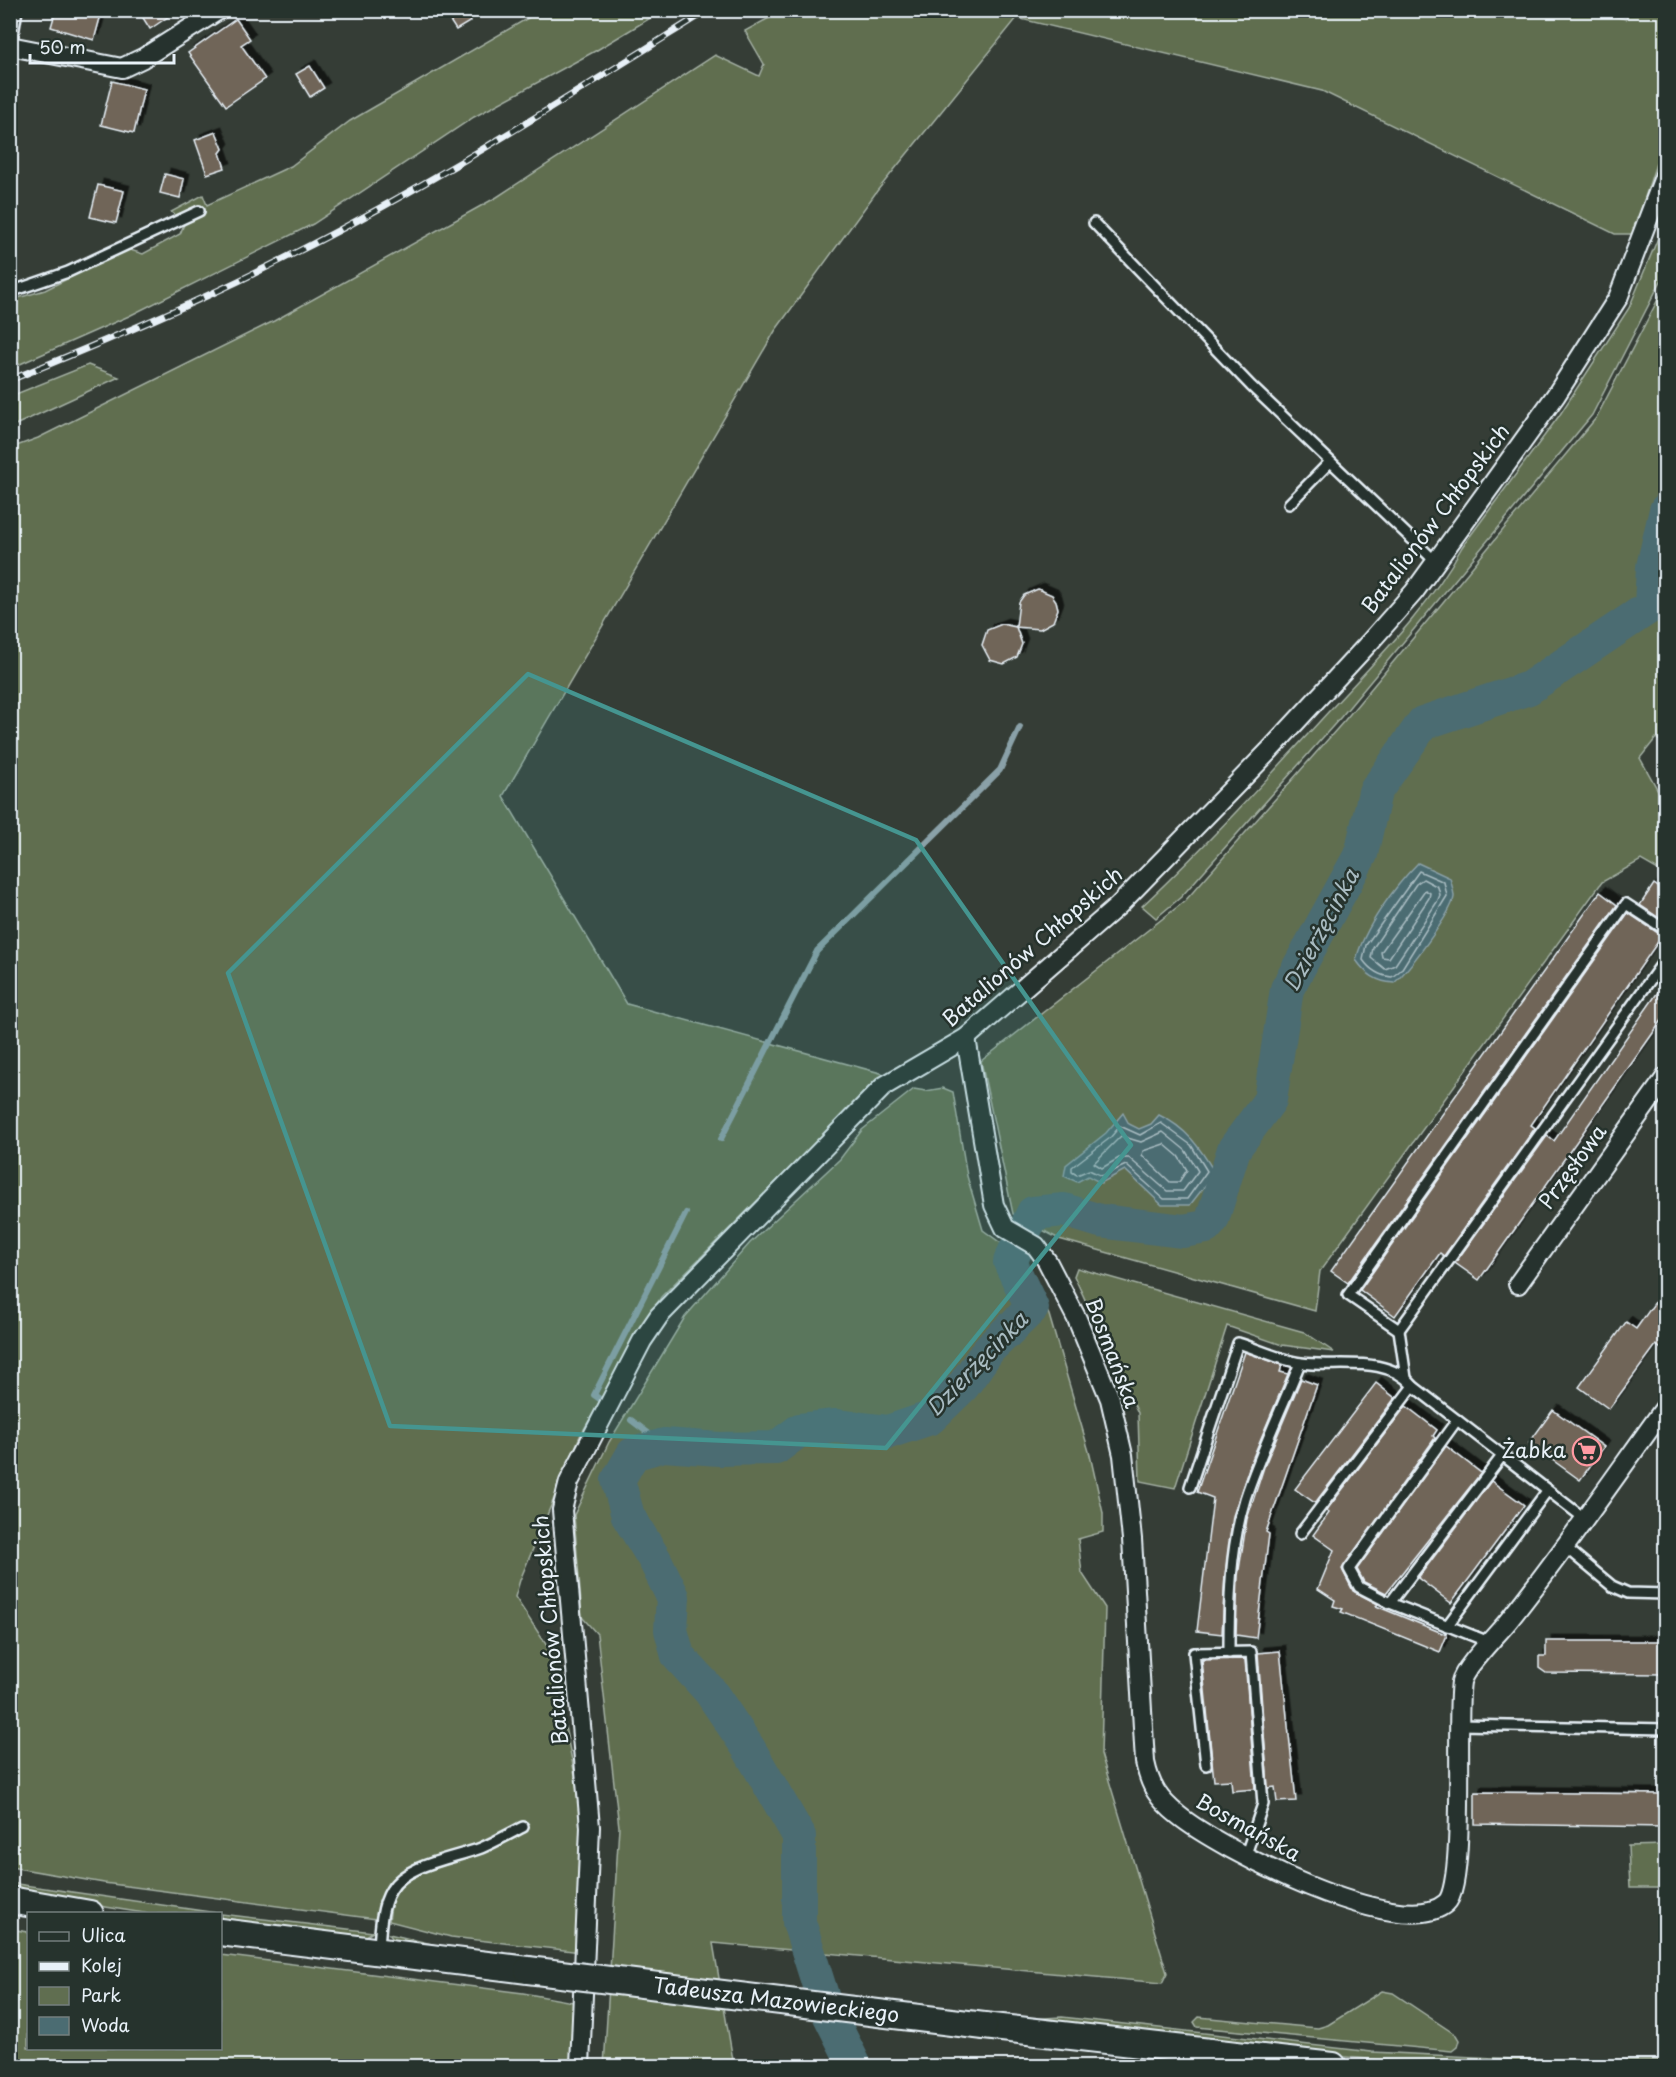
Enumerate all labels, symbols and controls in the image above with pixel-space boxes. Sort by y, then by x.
scale bar [30,27,174,65]
text: 50 m [39,33,86,60]
street label: Batalionów Chłopskich [1352,416,1517,620]
street label: Batalionów Chłopskich [934,858,1129,1033]
water label: Dzierżęcinka [1274,861,1366,996]
street label: Przęsłowa [1530,1117,1613,1215]
street label: Bosmańska [1078,1292,1150,1412]
water label: Dzierżęcinka [917,1302,1035,1423]
place label: Żabka [1502,1433,1566,1465]
supermarket icon: Żabka [1571,1435,1603,1467]
street label: Batalionów Chłopskich [523,1514,575,1746]
street label: Bosmańska [1191,1784,1307,1868]
legend [27,1912,222,2050]
text: Ulica [81,1921,126,1948]
text: Kolej [81,1951,122,1978]
street label: Tadeusza Mazowieckiego [651,1968,901,2029]
text: Park [81,1981,121,2008]
text: Woda [81,2011,130,2038]

